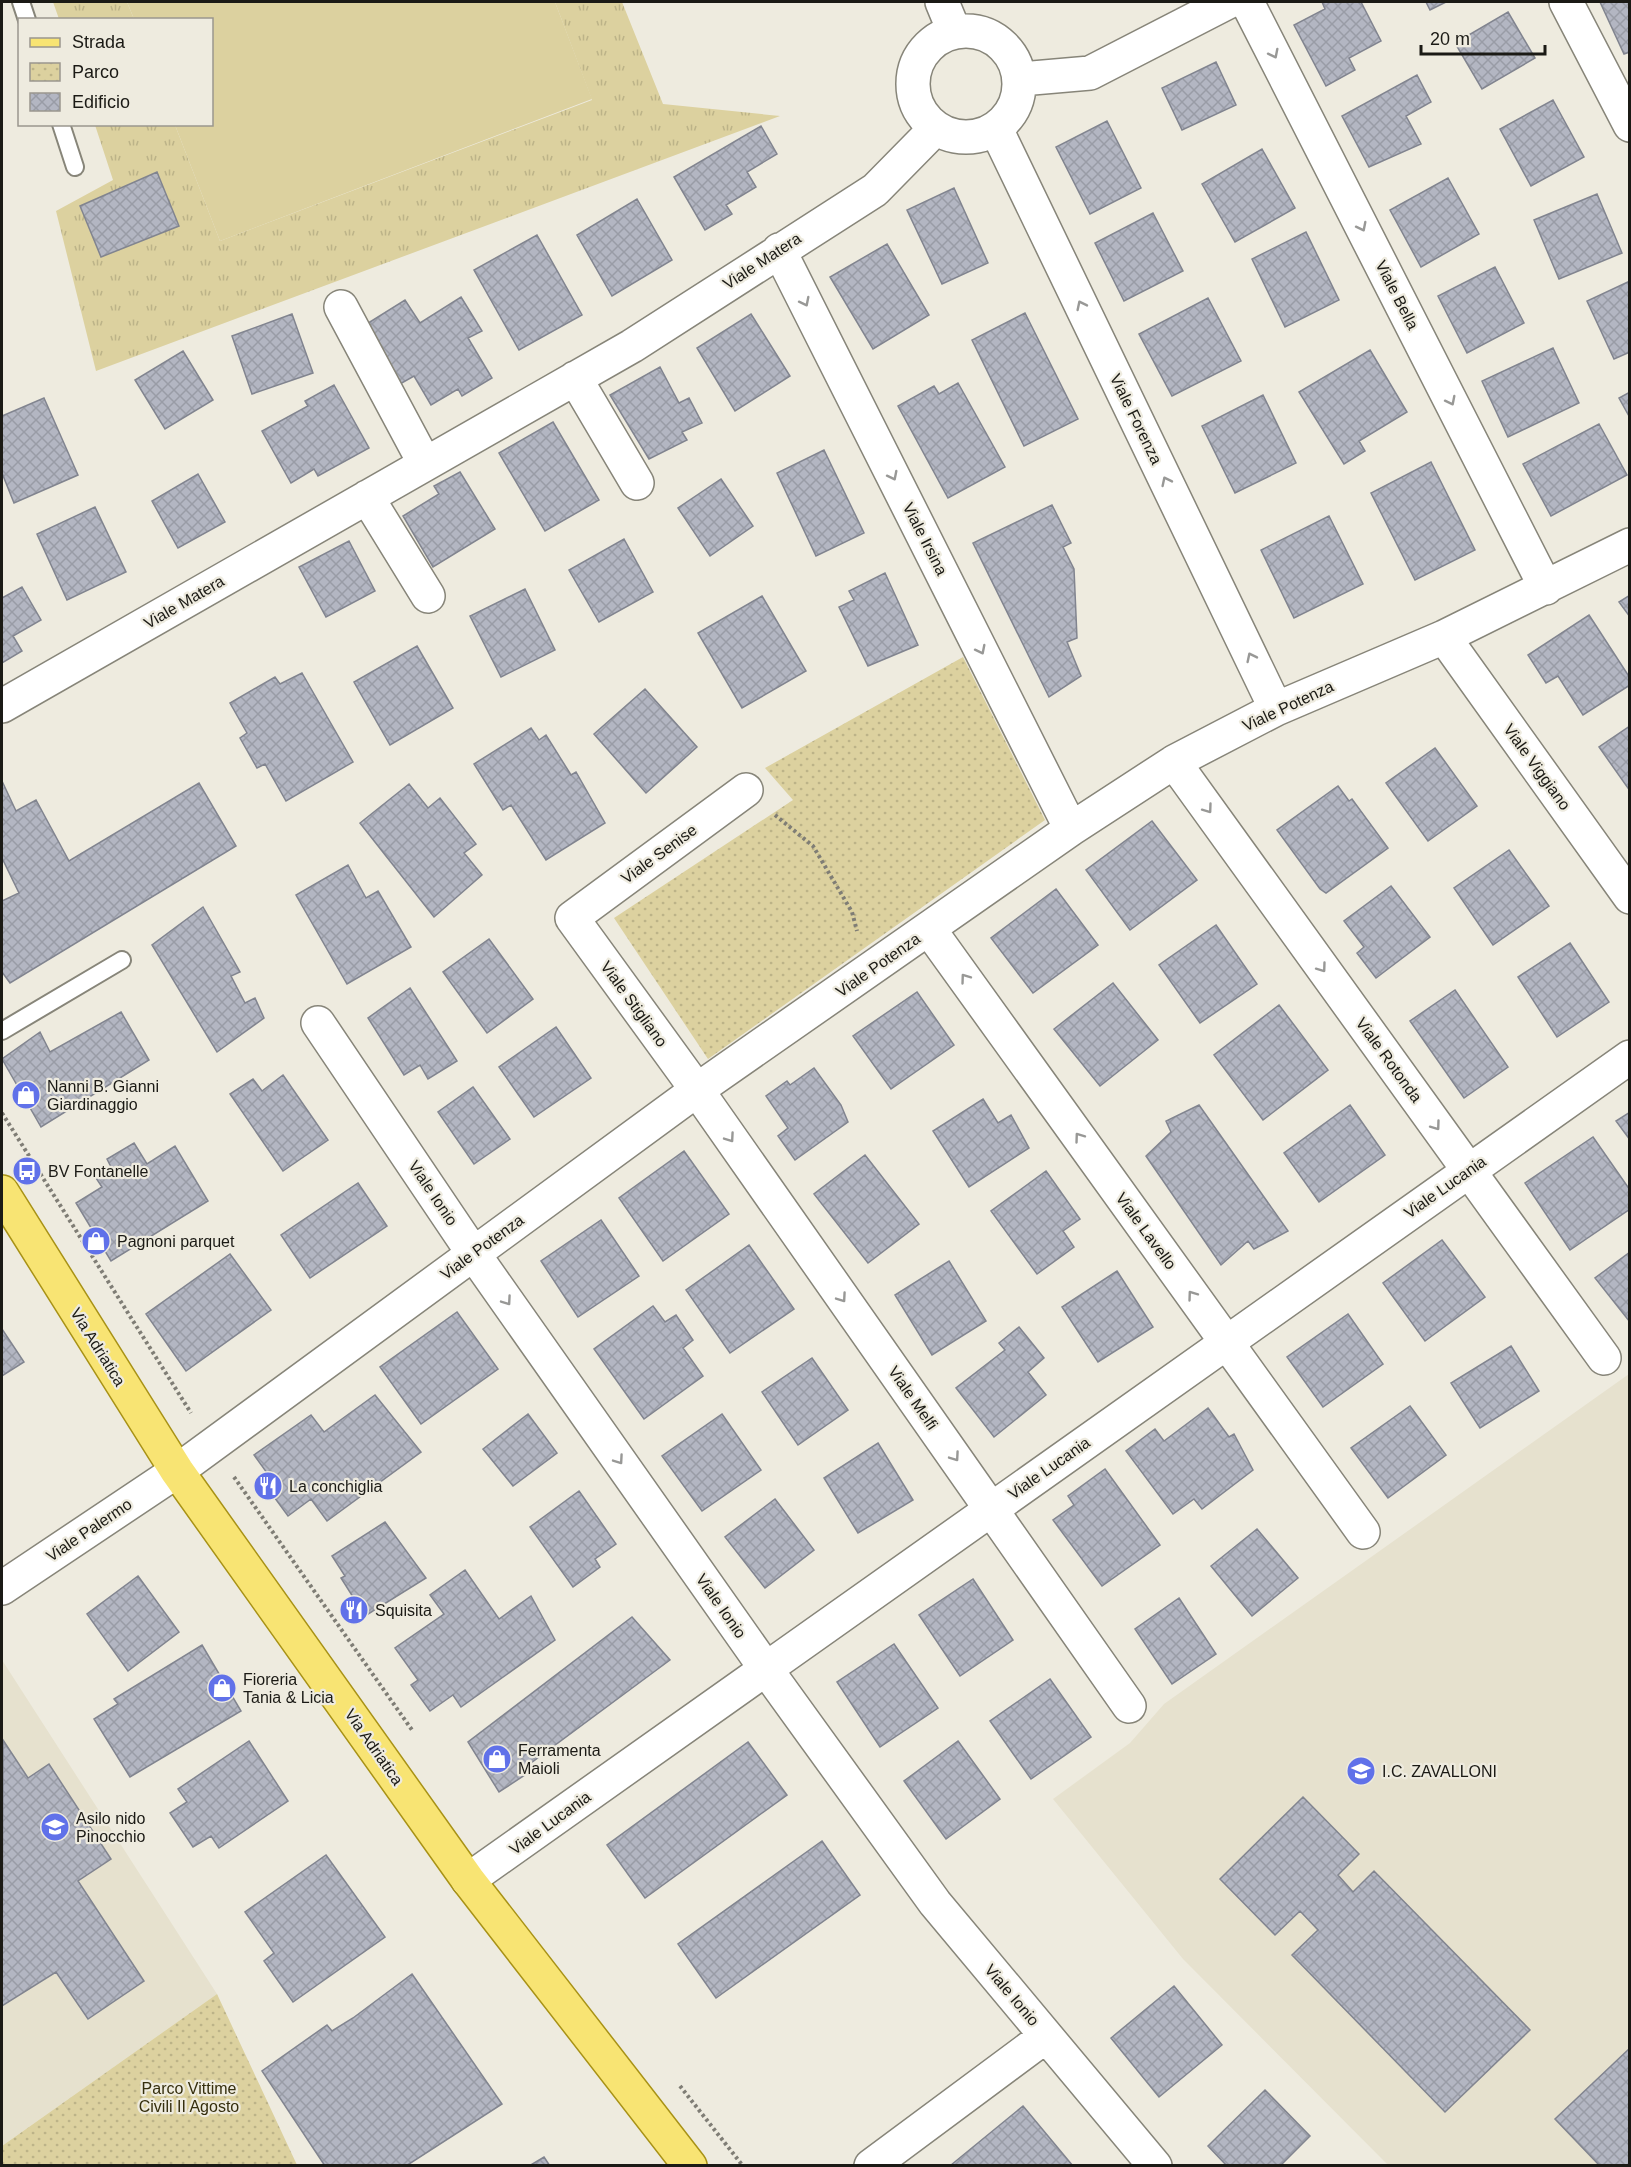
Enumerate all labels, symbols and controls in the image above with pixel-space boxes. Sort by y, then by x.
legend [18,18,213,126]
scale bar [1421,18,1546,56]
text: 20 m [1430,29,1470,49]
text: Strada [72,32,126,52]
one-way arrow [1267,47,1278,58]
text: Parco [72,62,119,82]
text: Edificio [72,92,130,112]
one-way arrow [1355,221,1367,232]
street label: Viale Matera [720,229,804,293]
street label: Viale Bella [1372,258,1422,333]
one-way arrow [798,295,810,306]
one-way arrow [1077,301,1089,312]
street label: Viale Forenza [1107,371,1165,467]
one-way arrow [1444,395,1455,406]
one-way arrow [886,470,897,480]
one-way arrow [1162,476,1174,487]
street label: Viale Irsina [900,500,951,578]
street label: Viale Matera [141,572,227,632]
one-way arrow [973,644,985,655]
one-way arrow [1246,652,1258,663]
street label: Viale Potenza [1240,677,1336,735]
street label: Viale Viggiano [1500,721,1574,813]
one-way arrow [1201,803,1212,814]
street label: Viale Senise [618,821,700,887]
street label: Viale Potenza [833,930,923,1000]
street label: Viale Stigliano [597,958,671,1050]
one-way arrow [1315,961,1326,972]
one-way arrow [961,974,972,985]
street label: Viale Rotonda [1353,1014,1425,1106]
place label: Nanni B. Gianni Giardinaggio [47,1078,159,1113]
shop icon: Nanni B. Gianni Giardinaggio [10,1079,42,1111]
one-way arrow [1429,1119,1440,1130]
one-way arrow [723,1131,734,1142]
one-way arrow [1075,1132,1086,1143]
street label: Viale Lucania [1401,1153,1489,1221]
bus stop icon: BV Fontanelle [11,1155,43,1187]
street label: Viale Ionio [405,1157,461,1229]
place label: BV Fontanelle [48,1163,149,1180]
street label: Viale Lavello [1113,1189,1180,1273]
street label: Viale Potenza [437,1211,527,1283]
shop icon: Pagnoni parquet [80,1225,112,1257]
place label: Pagnoni parquet [117,1233,235,1250]
one-way arrow [835,1291,846,1302]
one-way arrow [1189,1291,1200,1302]
one-way arrow [500,1294,511,1305]
street label: Via Adriatica [67,1305,129,1389]
street label: Viale Melfi [885,1363,941,1433]
street label: Viale Lucania [1005,1434,1093,1502]
one-way arrow [947,1451,958,1462]
one-way arrow [612,1454,623,1465]
restaurant icon: La conchiglia [252,1470,284,1502]
place label: La conchiglia [289,1478,383,1495]
street label: Viale Palermo [43,1495,135,1565]
street label: Viale Ionio [693,1571,749,1641]
restaurant icon: Squisita [338,1594,370,1626]
place label: Squisita [375,1602,432,1619]
place label: Fioreria Tania & Licia [243,1671,334,1706]
shop icon: Fioreria Tania & Licia [206,1672,238,1704]
street label: Via Adriatica [342,1706,406,1788]
place label: Ferramenta Maioli [518,1742,601,1777]
shop icon: Ferramenta Maioli [481,1743,513,1775]
school or university icon: I.C. ZAVALLONI [1345,1755,1377,1787]
place label: I.C. ZAVALLONI [1382,1763,1497,1780]
street label: Viale Lucania [506,1788,594,1858]
place label: Asilo nido Pinocchio [76,1810,145,1845]
school or university icon: Asilo nido Pinocchio [39,1811,71,1843]
street label: Viale Ionio [982,1961,1042,2029]
park label: Parco Vittime Civili II Agosto [139,2080,239,2115]

